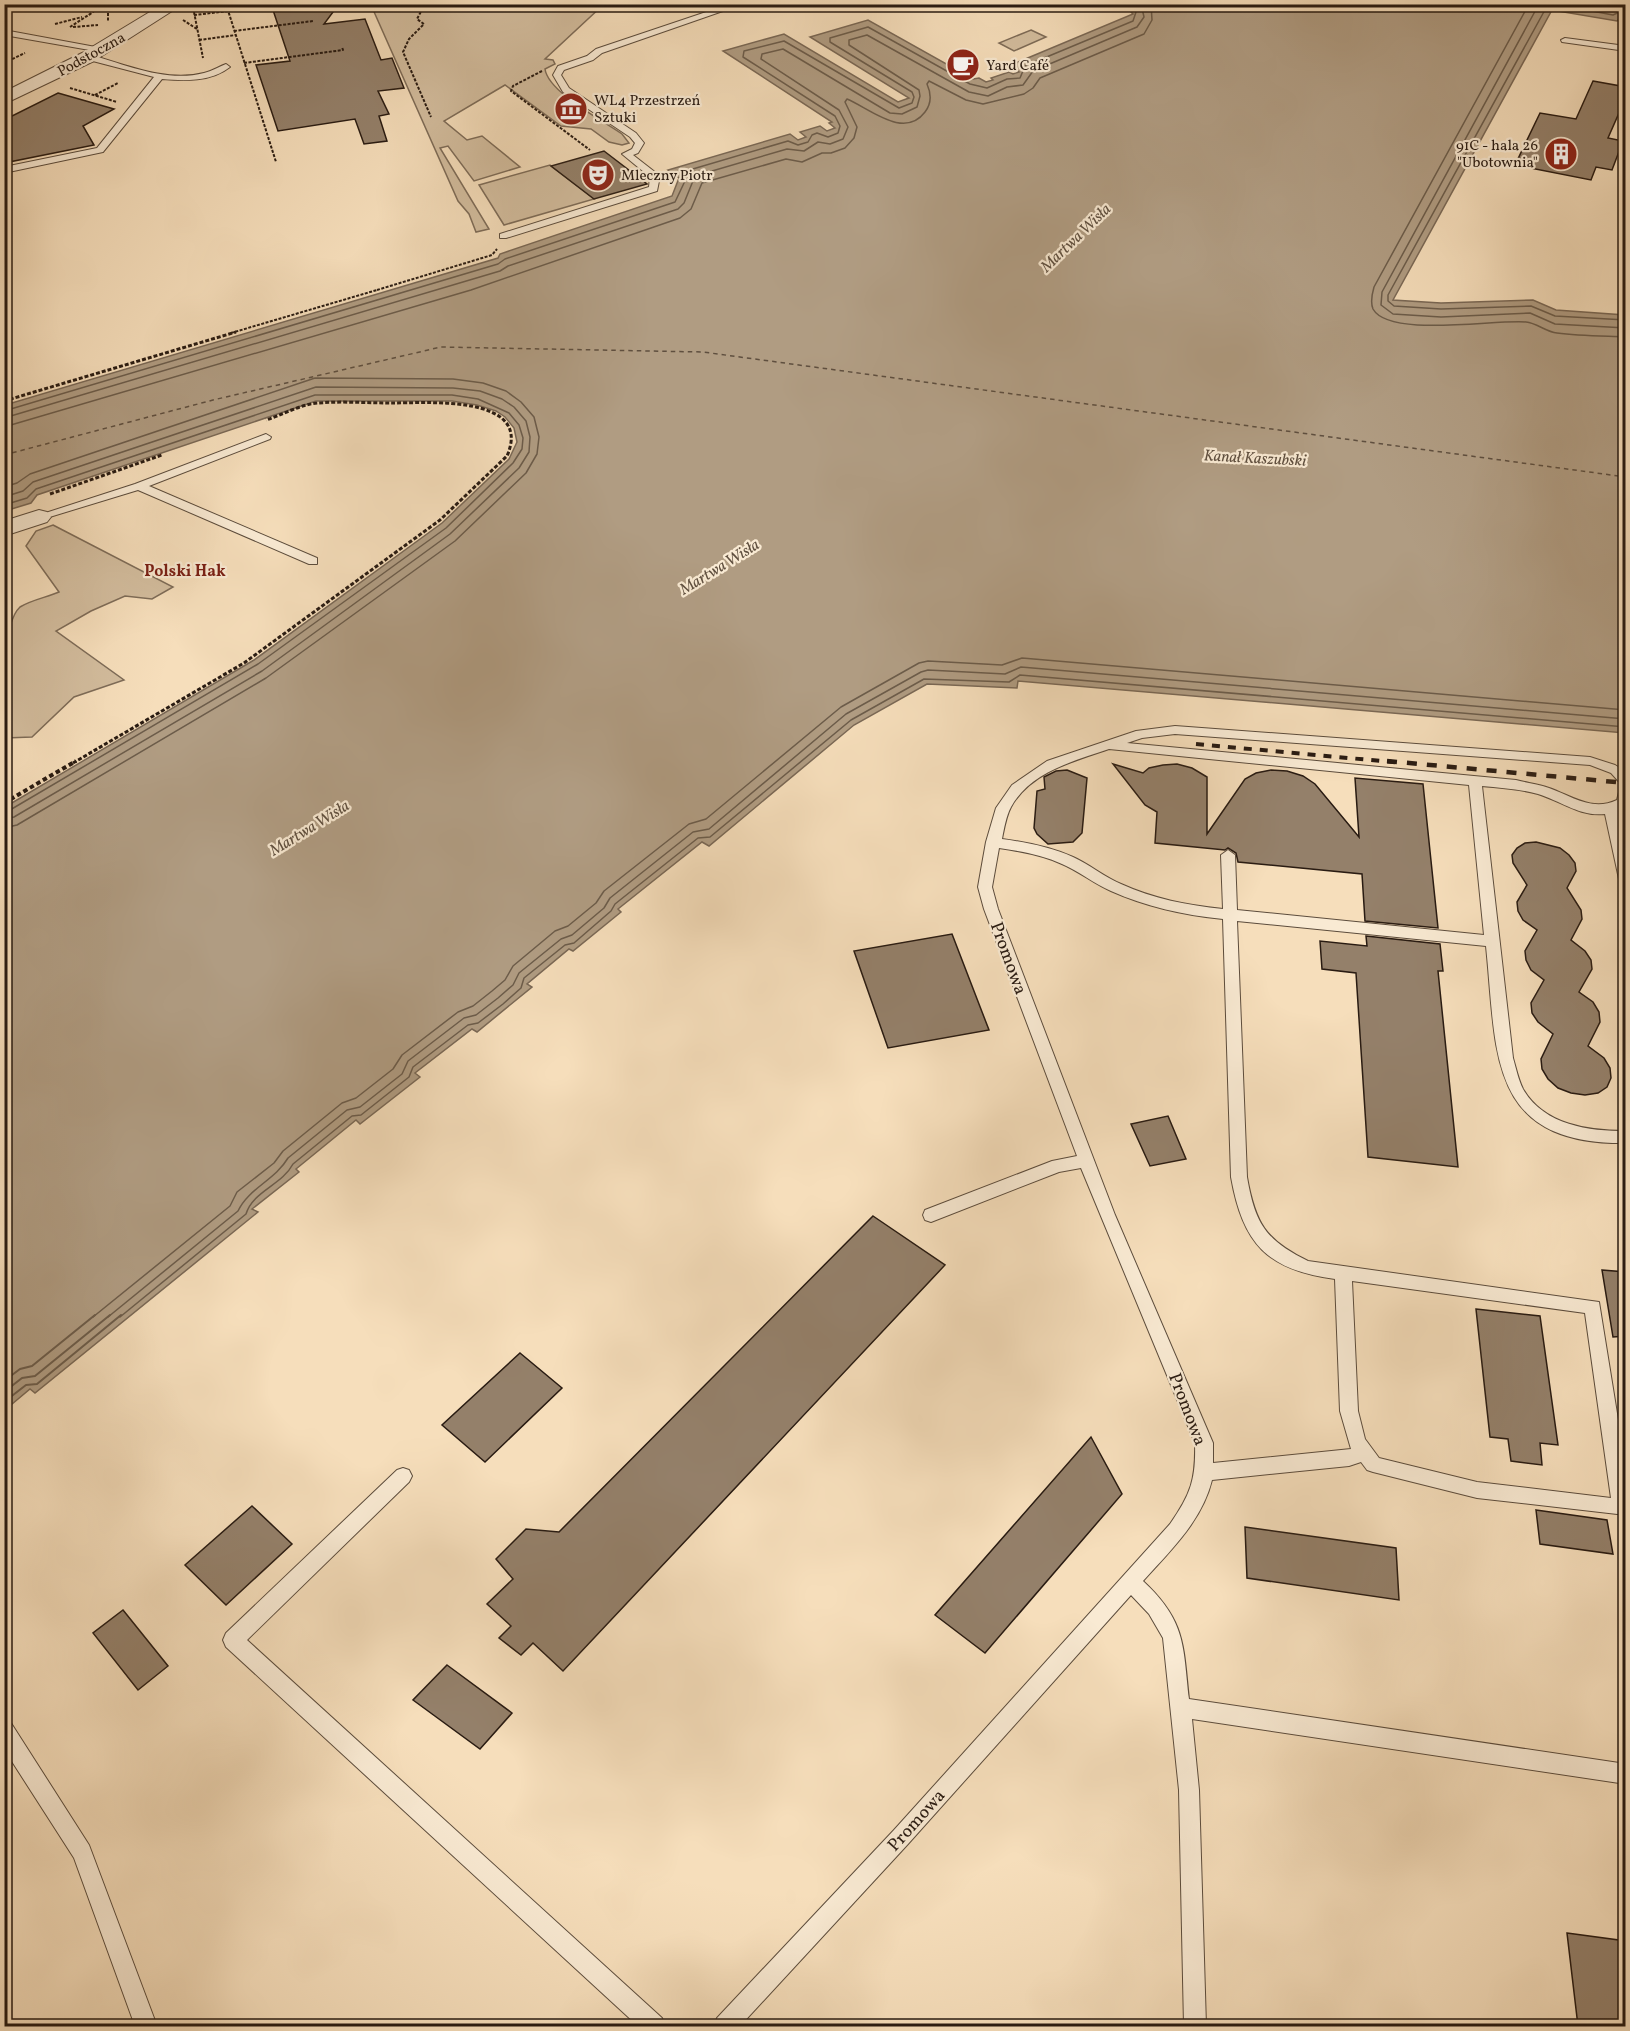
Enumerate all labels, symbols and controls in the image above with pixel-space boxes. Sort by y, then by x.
street label: Podstoczna [54,28,130,83]
cafe icon: Yard Café [945,47,981,83]
place label: Yard Café [986,56,1049,77]
museum icon: WL4 Przestrzeń Sztuki [553,91,589,127]
place label: WL4 Przestrzeń Sztuki [594,91,701,129]
place label: 91C - hala 26 "Ubotownia" [1456,136,1538,174]
building icon: 91C - hala 26 "Ubotownia" [1543,136,1579,172]
theatre icon: Mleczny Piotr [580,157,616,193]
place label: Mleczny Piotr [621,166,713,187]
water label: Martwa Wisła [1036,199,1117,278]
water label: Kanał Kaszubski [1203,445,1308,473]
water label: Martwa Wisła [675,534,765,602]
district label: Polski Hak [144,561,226,583]
water label: Martwa Wisła [265,795,355,863]
street label: Promowa [983,919,1032,998]
street label: Promowa [1161,1370,1212,1449]
street label: Promowa [882,1784,952,1858]

